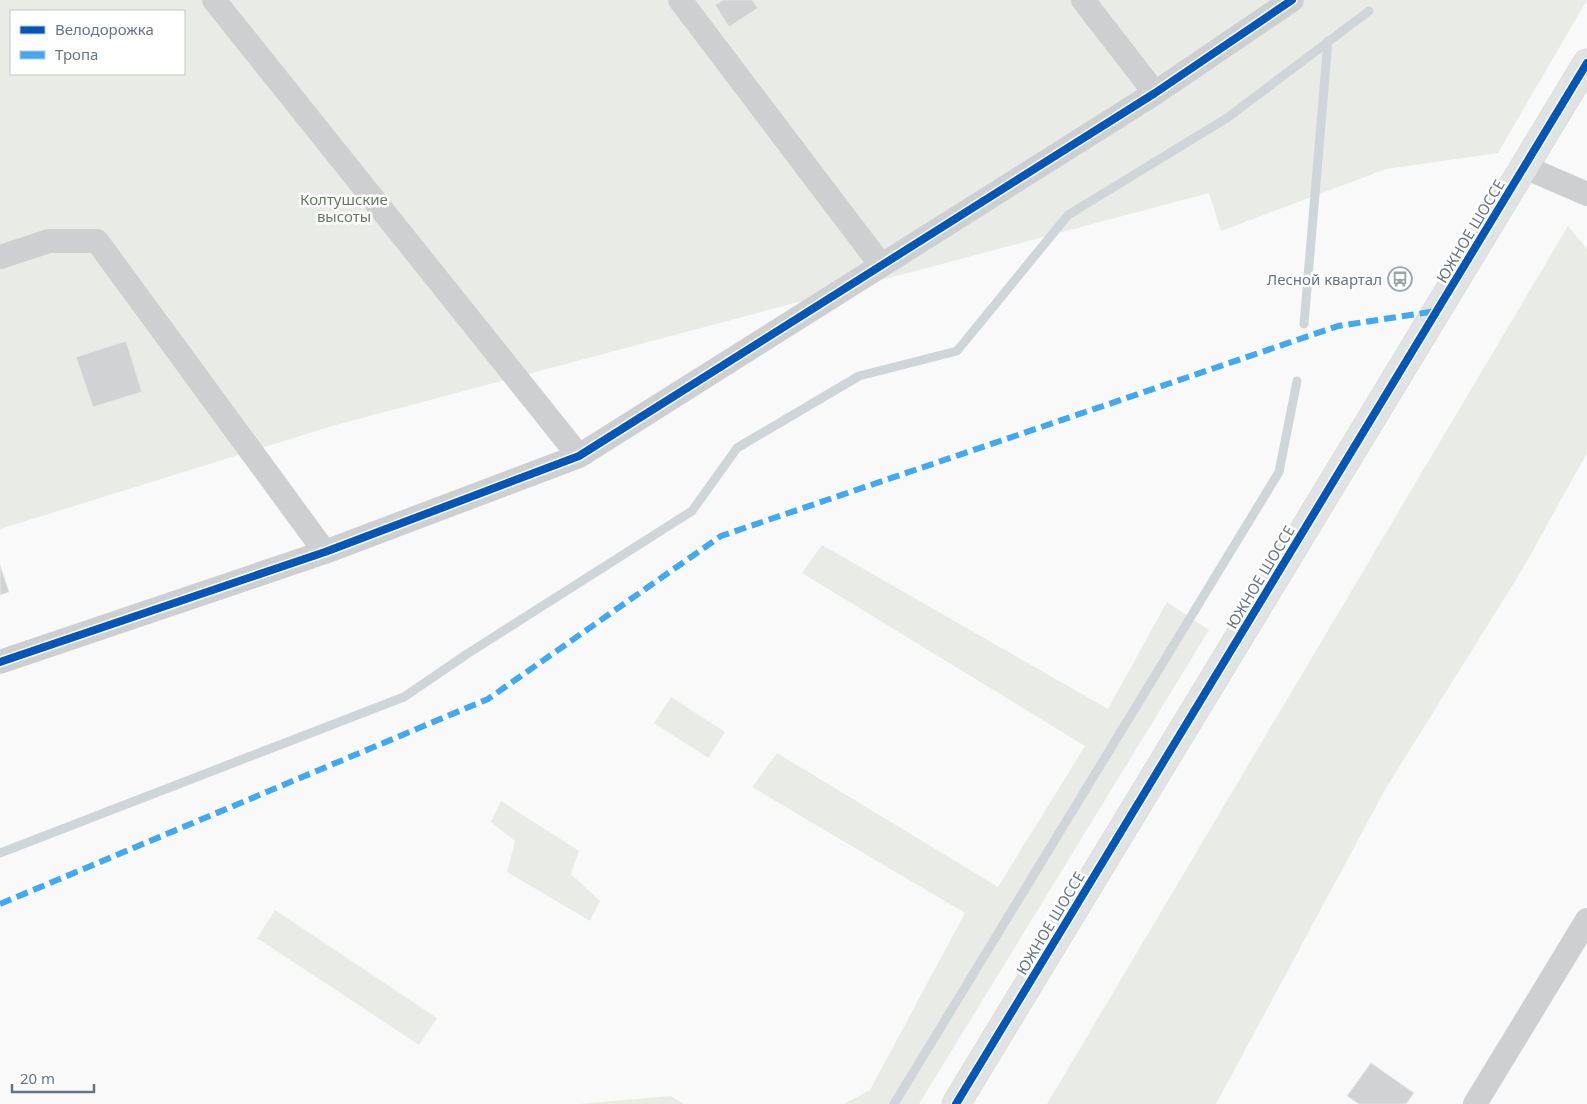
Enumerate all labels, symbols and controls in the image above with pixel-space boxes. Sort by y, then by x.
legend [10,10,185,75]
text: Велодорожка [55,19,154,39]
text: Тропа [55,44,98,64]
street label: ЮЖНОЕ ШОССЕ [1431,176,1509,286]
park label: Колтушские высоты [300,189,388,226]
bus stop icon: Лесной квартал [1387,266,1413,292]
place label: Лесной квартал [1267,269,1382,289]
street label: ЮЖНОЕ ШОССЕ [1221,522,1299,632]
street label: ЮЖНОЕ ШОССЕ [1011,868,1089,978]
scale bar [12,1062,95,1094]
text: 20 m [20,1068,55,1088]

